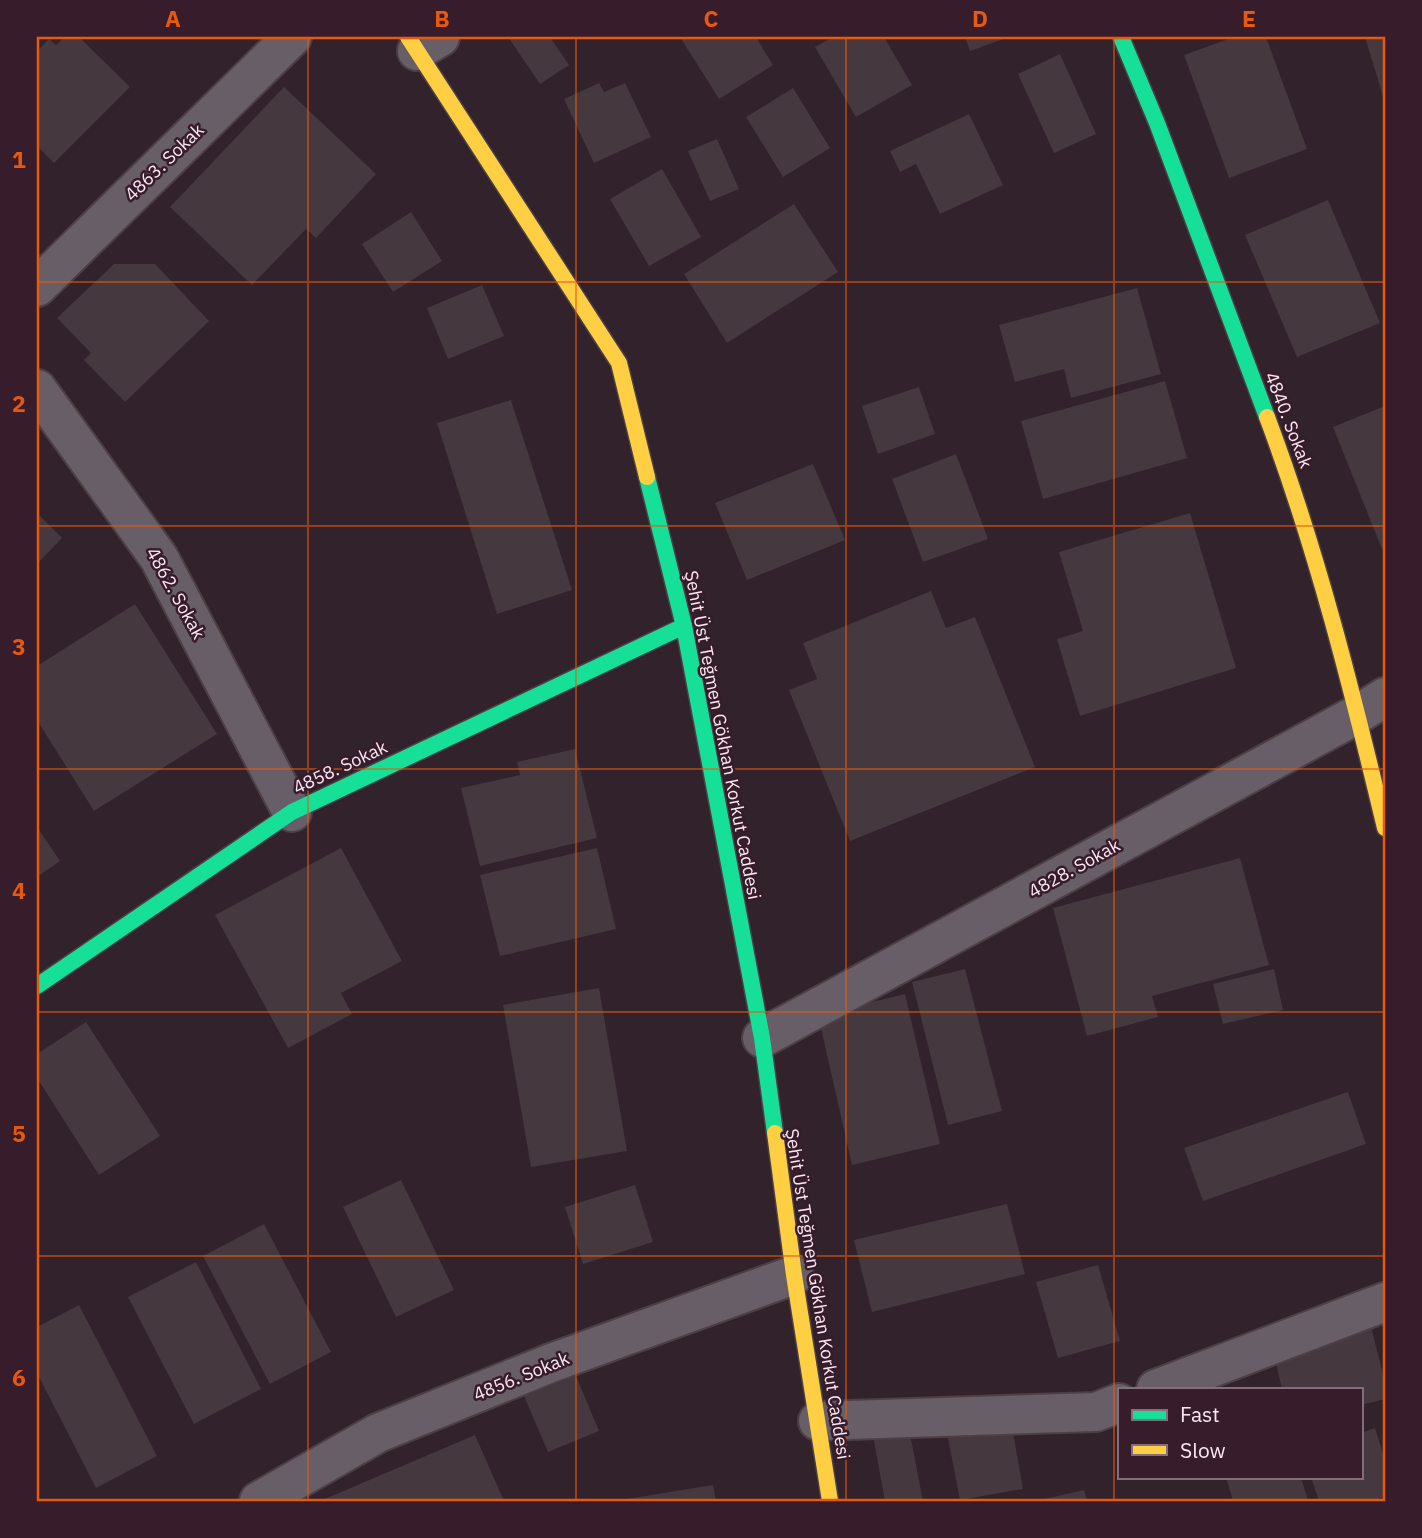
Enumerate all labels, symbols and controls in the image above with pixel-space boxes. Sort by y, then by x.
text: A [165,3,181,33]
text: B [434,3,450,33]
text: C [704,3,719,33]
text: D [972,3,988,33]
text: E [1242,3,1256,33]
street label: 4863. Sokak [120,118,209,205]
text: 1 [12,144,26,174]
street label: 4840. Sokak [1260,369,1318,472]
text: 2 [12,388,26,418]
street label: 4862. Sokak [141,543,211,643]
street label: Şehit Üst Teğmen Gökhan Korkut Caddesi [680,569,766,901]
text: 3 [12,631,26,661]
street label: 4858. Sokak [289,735,391,799]
street label: 4828. Sokak [1024,833,1124,903]
text: 4 [12,875,26,905]
text: 5 [12,1118,26,1148]
street label: Şehit Üst Teğmen Gökhan Korkut Caddesi [780,1127,856,1461]
street label: 4856. Sokak [470,1346,573,1406]
text: 6 [12,1362,26,1392]
legend [1118,1388,1362,1478]
text: Fast [1180,1400,1220,1428]
text: Slow [1180,1436,1226,1464]

